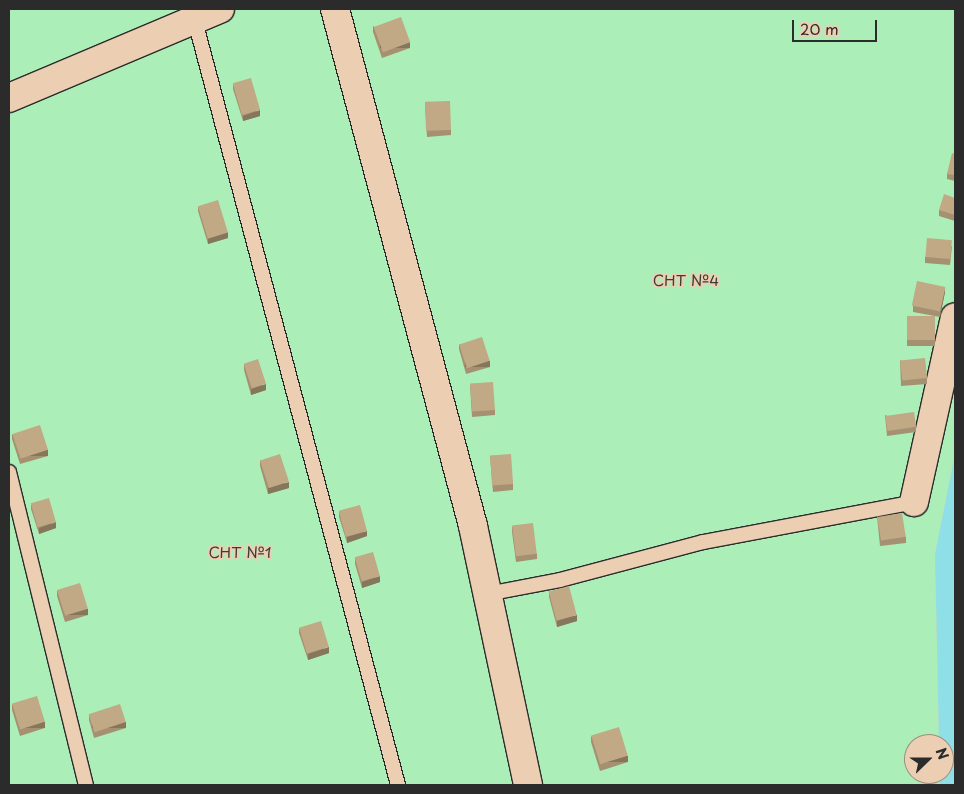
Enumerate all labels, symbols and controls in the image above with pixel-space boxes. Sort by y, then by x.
scale bar [794,10,879,42]
text: 20 m [800,17,839,40]
park label: СНТ №4 [653,271,719,289]
park label: СНТ №1 [208,543,272,561]
north arrow [904,734,954,784]
text: N [931,744,954,763]

